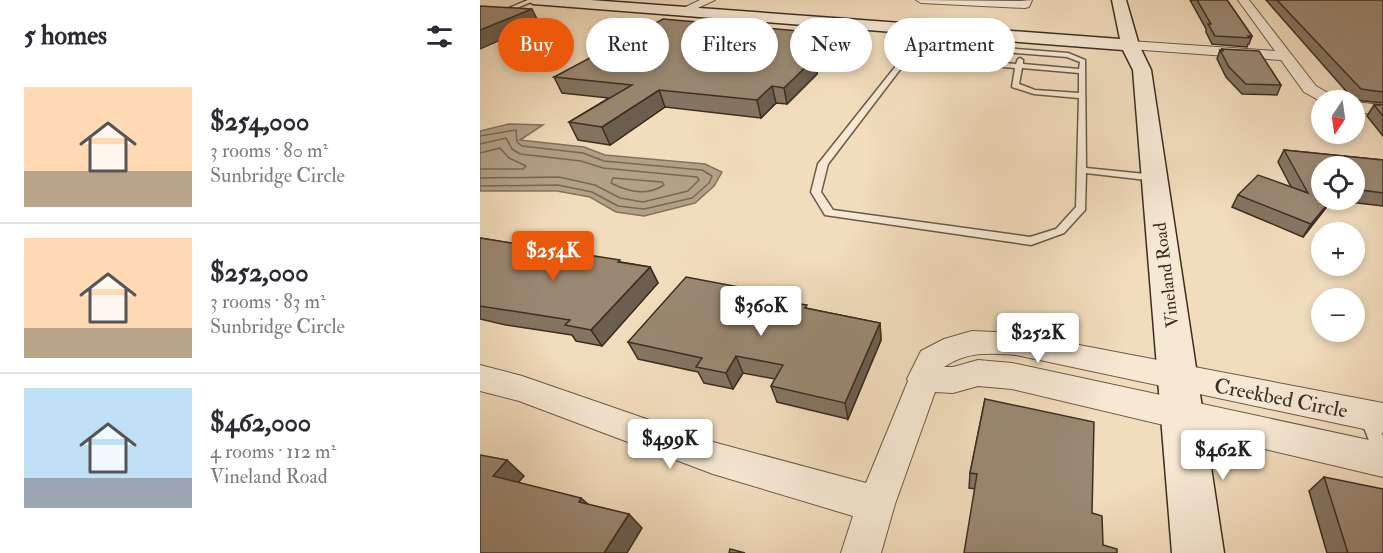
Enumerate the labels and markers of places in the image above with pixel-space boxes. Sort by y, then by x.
pin: $254K [511,231,595,282]
pin: $360K [719,286,803,337]
pin: $252K [996,313,1080,364]
pin: $499K [628,419,712,470]
pin: $462K [1181,430,1265,481]

